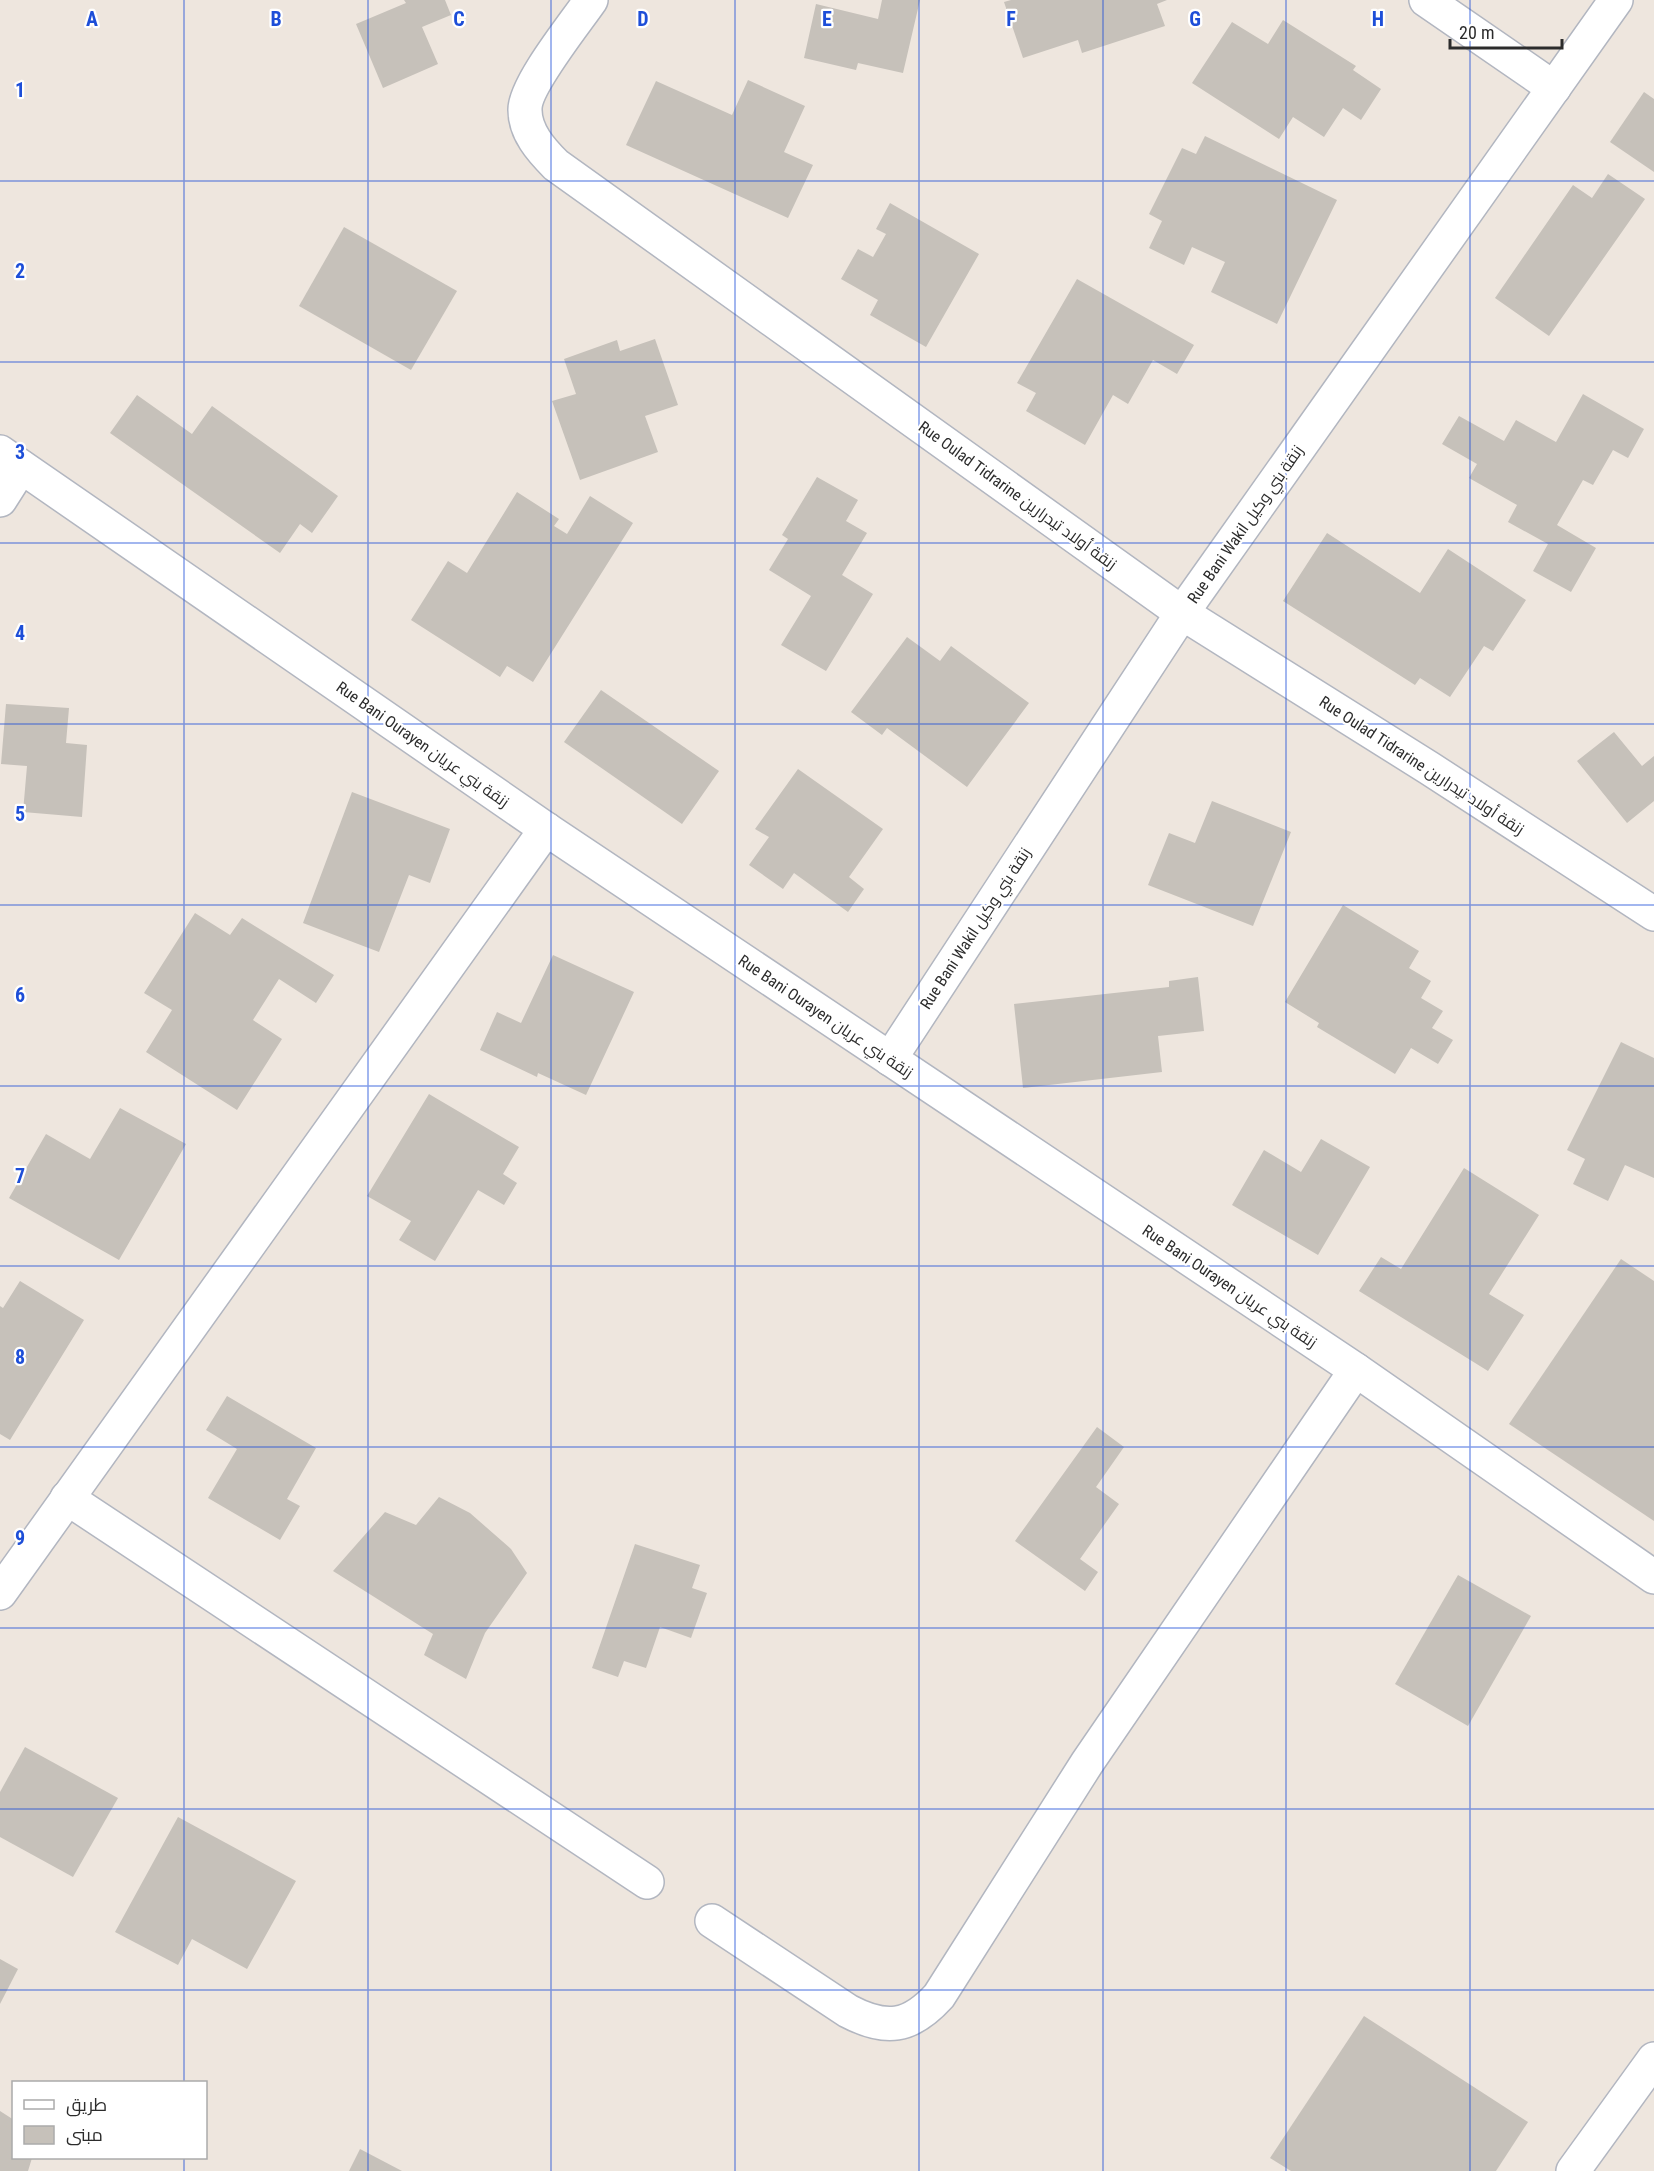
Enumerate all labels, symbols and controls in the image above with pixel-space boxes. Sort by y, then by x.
text: A [86,7,98,31]
text: B [270,7,282,31]
text: C [453,7,465,31]
text: D [637,7,649,31]
text: E [822,7,832,31]
text: F [1006,7,1016,31]
text: G [1189,7,1201,31]
text: H [1372,7,1384,31]
scale bar [1450,12,1562,50]
text: 20 m [1459,22,1494,43]
text: 1 [15,78,25,102]
text: 2 [15,259,25,283]
street label: Rue Oulad Tidrarine زنقة أولاد تيدرارين [914,417,1121,575]
text: 3 [15,440,25,464]
street label: Rue Bani Wakil زنقة بني وكيل [1184,442,1311,609]
text: 4 [15,621,25,645]
street label: Rue Bani Ourayen زنقة بني عريان [330,677,513,815]
street label: Rue Oulad Tidrarine زنقة أولاد تيدرارين [1315,692,1528,840]
text: 5 [15,802,25,826]
street label: Rue Bani Wakil زنقة بني وكيل [916,844,1038,1015]
street label: Rue Bani Ourayen زنقة بني عريان [733,951,917,1085]
text: 6 [15,983,25,1007]
text: 7 [15,1164,25,1188]
street label: Rue Bani Ourayen زنقة بني عريان [1137,1221,1321,1355]
text: 8 [15,1345,25,1369]
text: 9 [15,1526,25,1550]
legend [12,2081,207,2159]
text: طريق [66,2094,107,2117]
text: مبنى [66,2124,103,2146]

